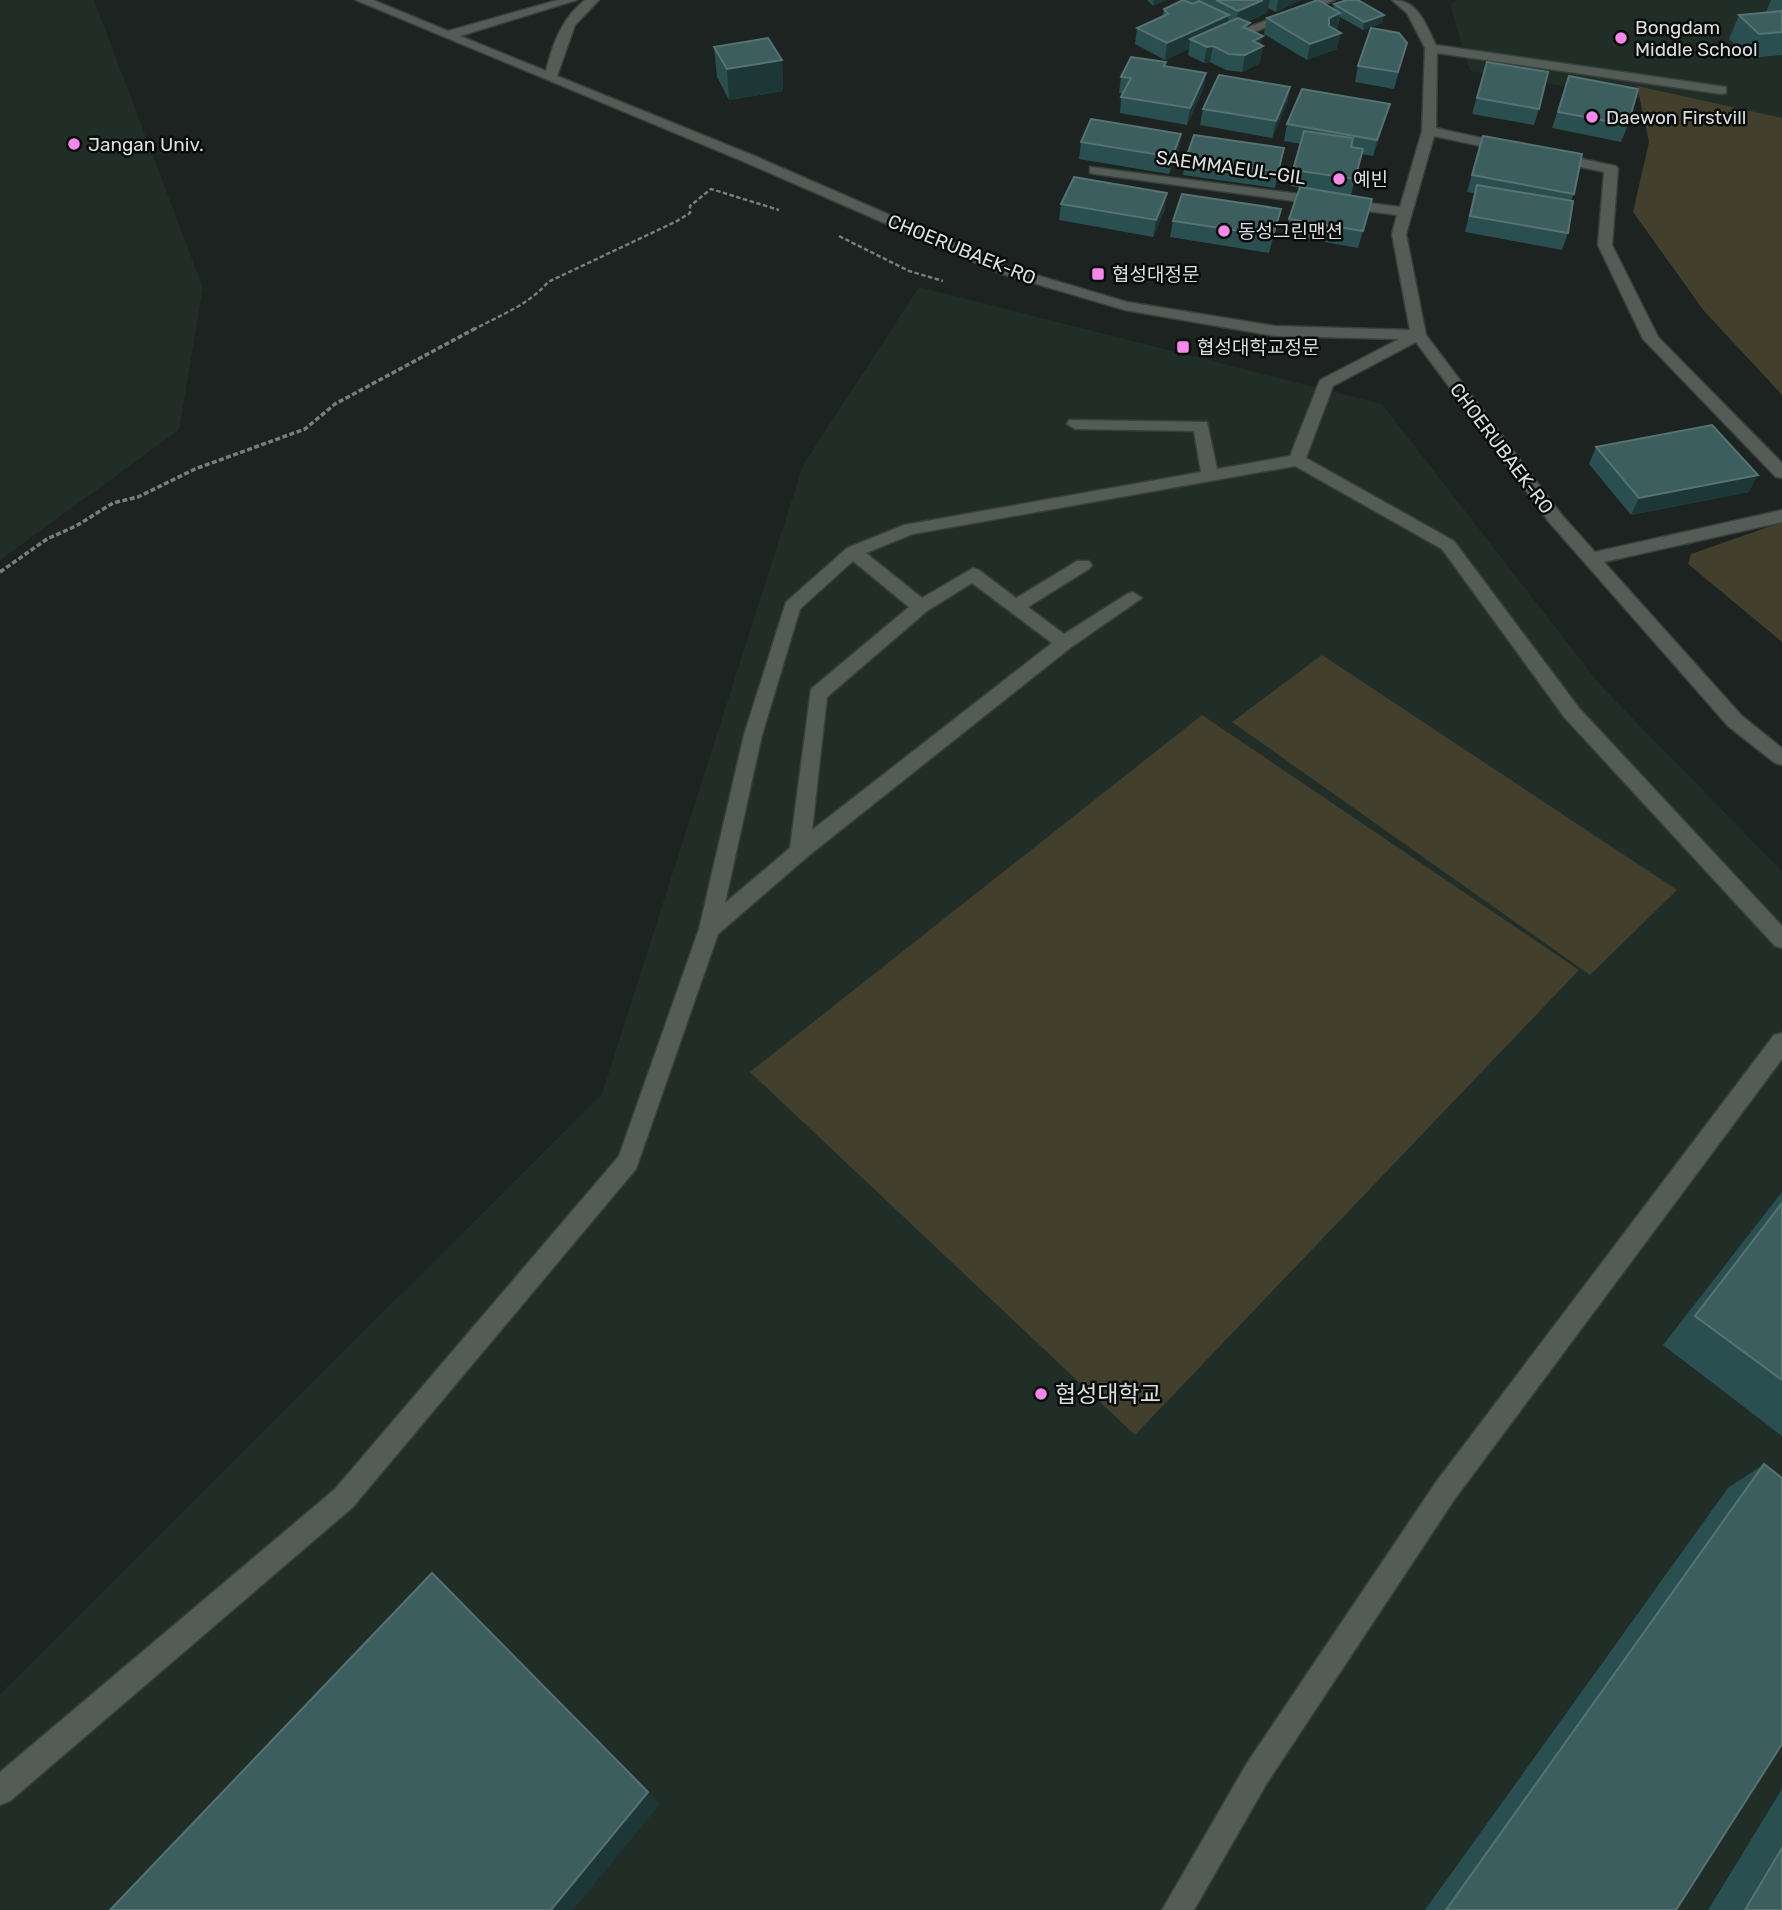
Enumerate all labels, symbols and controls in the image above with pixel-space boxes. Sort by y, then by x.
place label: Bongdam Middle School [1635,16,1758,61]
marker: Bongdam Middle School [1613,30,1629,46]
place label: Daewon Firstvill [1606,106,1746,129]
marker: Daewon Firstvill [1584,109,1600,125]
place label: Jangan Univ. [88,133,204,156]
marker: Jangan Univ. [66,136,82,152]
street label: SAEMMAEUL-GIL [1155,146,1308,189]
place label: 예빈 [1353,168,1388,191]
marker: 예빈 [1331,171,1347,187]
street label: CHOERUBAEK-RO [884,209,1039,290]
place label: 동성그린맨션 [1238,220,1343,243]
marker: 동성그린맨션 [1216,223,1232,239]
place label: 협성대정문 [1112,263,1199,286]
marker: 협성대정문 [1090,266,1106,282]
place label: 협성대학교정문 [1197,336,1319,359]
marker: 협성대학교정문 [1175,339,1191,355]
street label: CHOERUBAEK-RO [1445,378,1558,518]
place label: 협성대학교 [1055,1380,1161,1408]
marker: 협성대학교 [1033,1386,1049,1402]

